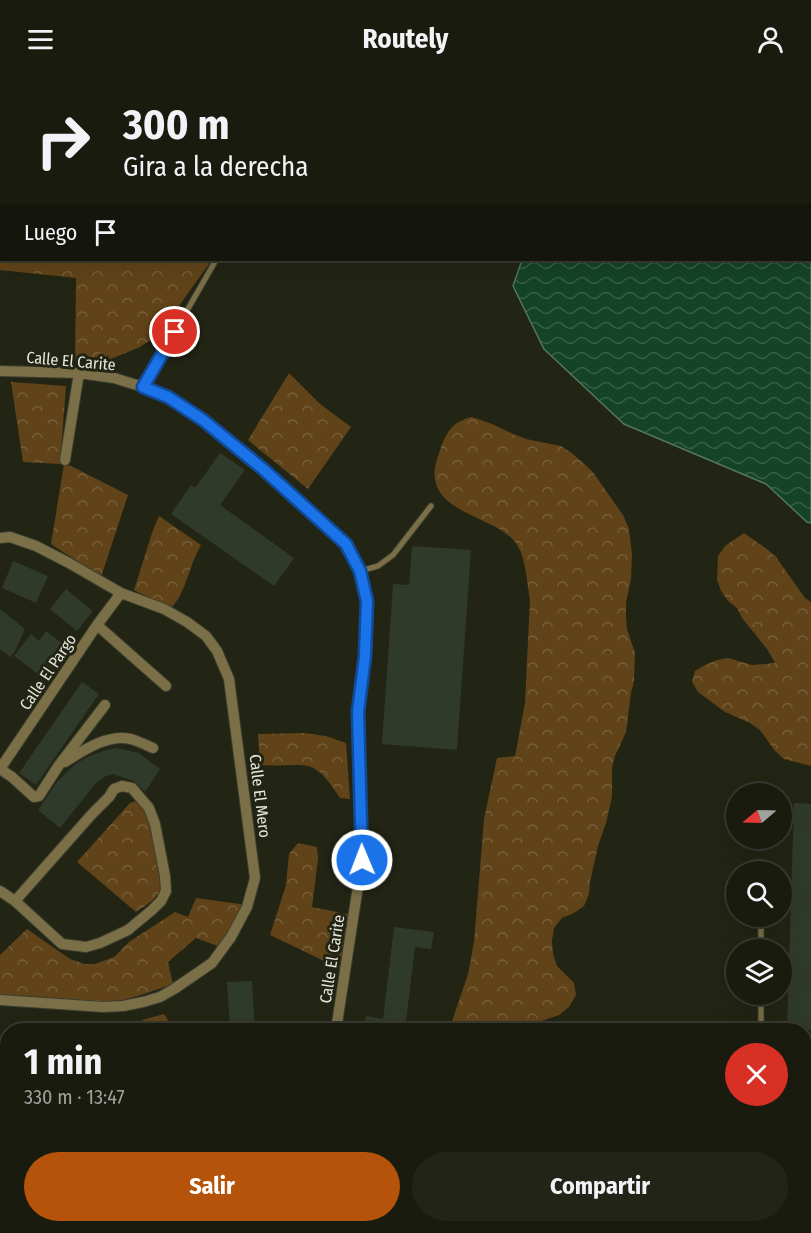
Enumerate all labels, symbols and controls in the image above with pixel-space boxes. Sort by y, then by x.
icon: menu [24,23,57,56]
text: Routely [363,23,448,55]
icon: person [754,23,787,56]
text: 300 m [123,100,230,150]
icon: right [24,102,102,180]
text: Gira a la derecha [123,151,308,183]
icon: arrive [89,216,122,249]
text: Luego [24,219,77,246]
pin [149,306,200,357]
icon: arrive [158,315,191,348]
street label: Calle El Carite [26,348,116,374]
street label: Calle El Pargo [16,630,80,714]
street label: Calle El Mero [245,753,275,839]
north arrow [726,783,792,849]
map controls [726,783,792,1005]
position arrow [330,828,394,892]
button: search [726,861,792,927]
street label: Calle El Carite [316,913,348,1005]
button: layers [726,939,792,1005]
text: 1 min [24,1040,102,1084]
button: close [725,1043,788,1106]
text: 330 m · 13:47 [24,1085,125,1109]
button: Salir [24,1152,400,1221]
button: Compartir [412,1152,788,1221]

